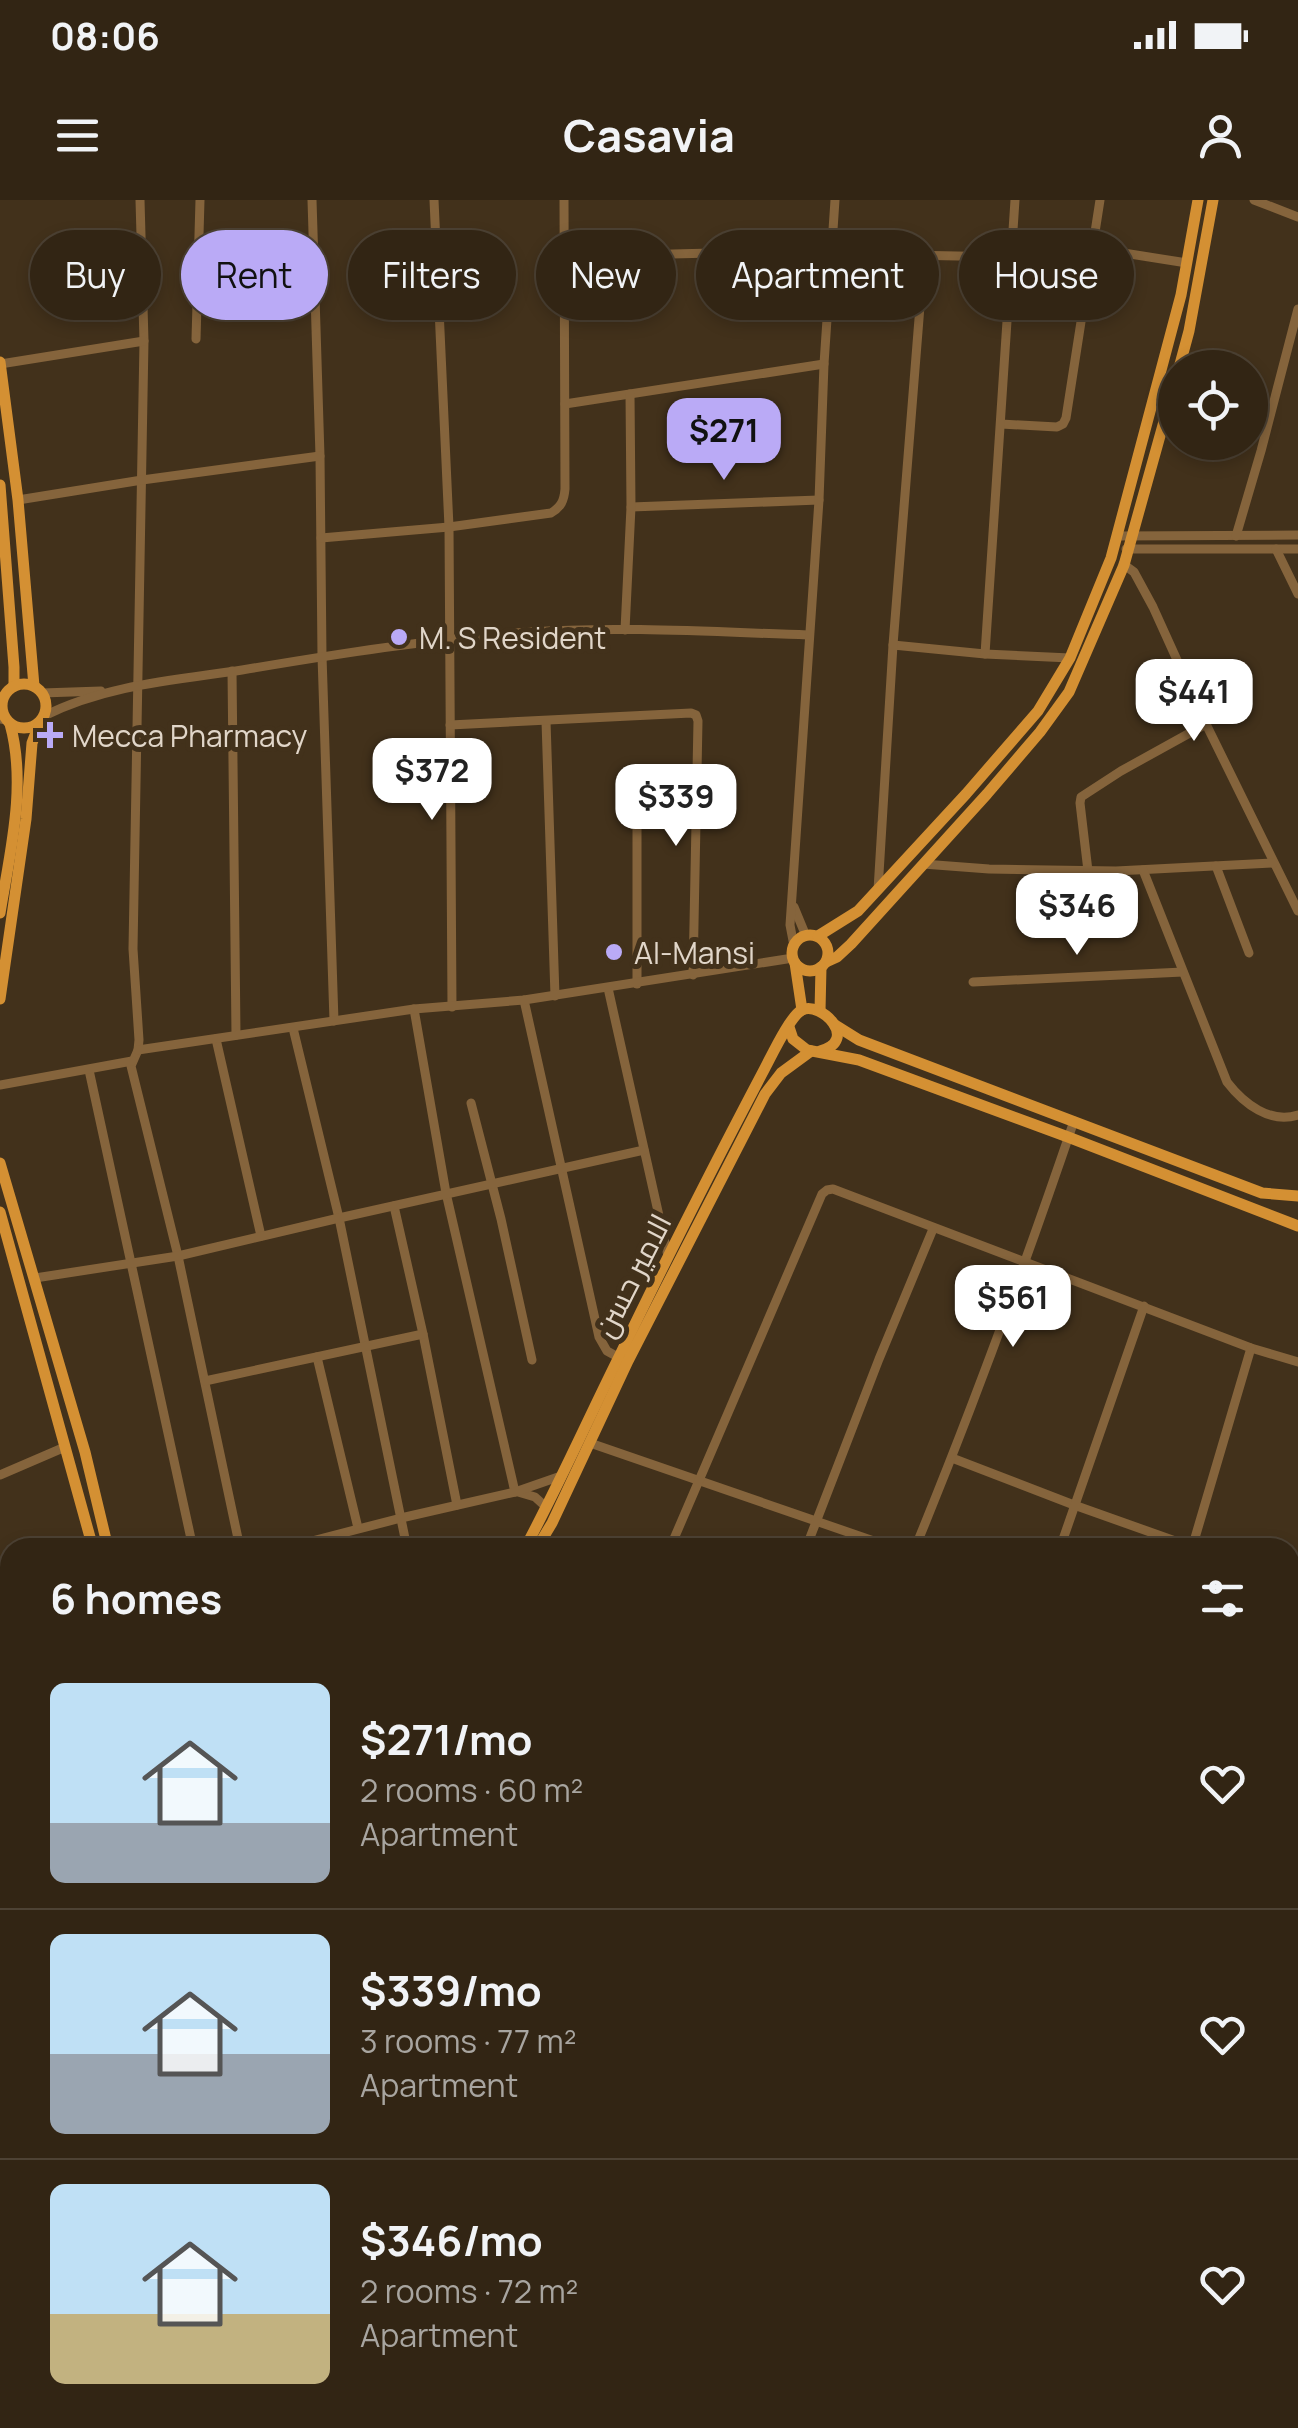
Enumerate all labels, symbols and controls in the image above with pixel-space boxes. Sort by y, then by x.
text: 08:06 [50,9,160,61]
text: Casavia [563,104,735,166]
icon: menu [50,108,105,163]
icon: person [1193,108,1248,163]
chip: Buy [30,230,161,320]
chip: Rent [181,230,328,320]
chip: Filters [348,230,516,320]
chip: New [536,230,676,320]
chip: Apartment [696,230,939,320]
chip: House [959,230,1134,320]
map controls [1158,350,1268,460]
button: locate [1158,350,1268,460]
pin: $271 [665,398,783,483]
text: $271 [689,408,759,452]
place label: M. S Resident [419,617,606,658]
marker: M. S Resident [388,626,410,648]
pin: $441 [1135,659,1253,744]
text: $441 [1158,669,1230,713]
place label: Mecca Pharmacy [72,715,308,756]
marker: Mecca Pharmacy [37,722,63,748]
pin: $372 [373,738,491,823]
text: $372 [395,748,469,792]
pin: $339 [617,764,735,849]
text: $339 [637,774,715,818]
pin: $346 [1018,873,1136,958]
text: $346 [1038,883,1116,927]
place label: Al-Mansi [634,932,755,973]
marker: Al-Mansi [603,941,625,963]
street label: الامير حسن [583,1206,681,1344]
pin: $561 [954,1265,1072,1350]
text: $561 [977,1275,1049,1319]
text: 6 homes [50,1569,222,1627]
icon: filters [1195,1571,1250,1626]
text: $271/mo [360,1710,532,1768]
icon: home [130,1723,250,1843]
icon: heart [1195,1756,1250,1811]
text: 2 rooms · 60 m² [360,1768,583,1812]
text: Apartment [360,1812,518,1856]
text: $339/mo [360,1961,542,2019]
icon: home [130,1974,250,2094]
icon: heart [1195,2007,1250,2062]
text: 3 rooms · 77 m² [360,2019,576,2063]
text: Apartment [360,2063,518,2107]
text: $346/mo [360,2211,543,2269]
icon: home [130,2224,250,2344]
icon: heart [1195,2257,1250,2312]
text: 2 rooms · 72 m² [360,2269,578,2313]
text: Apartment [360,2313,518,2357]

